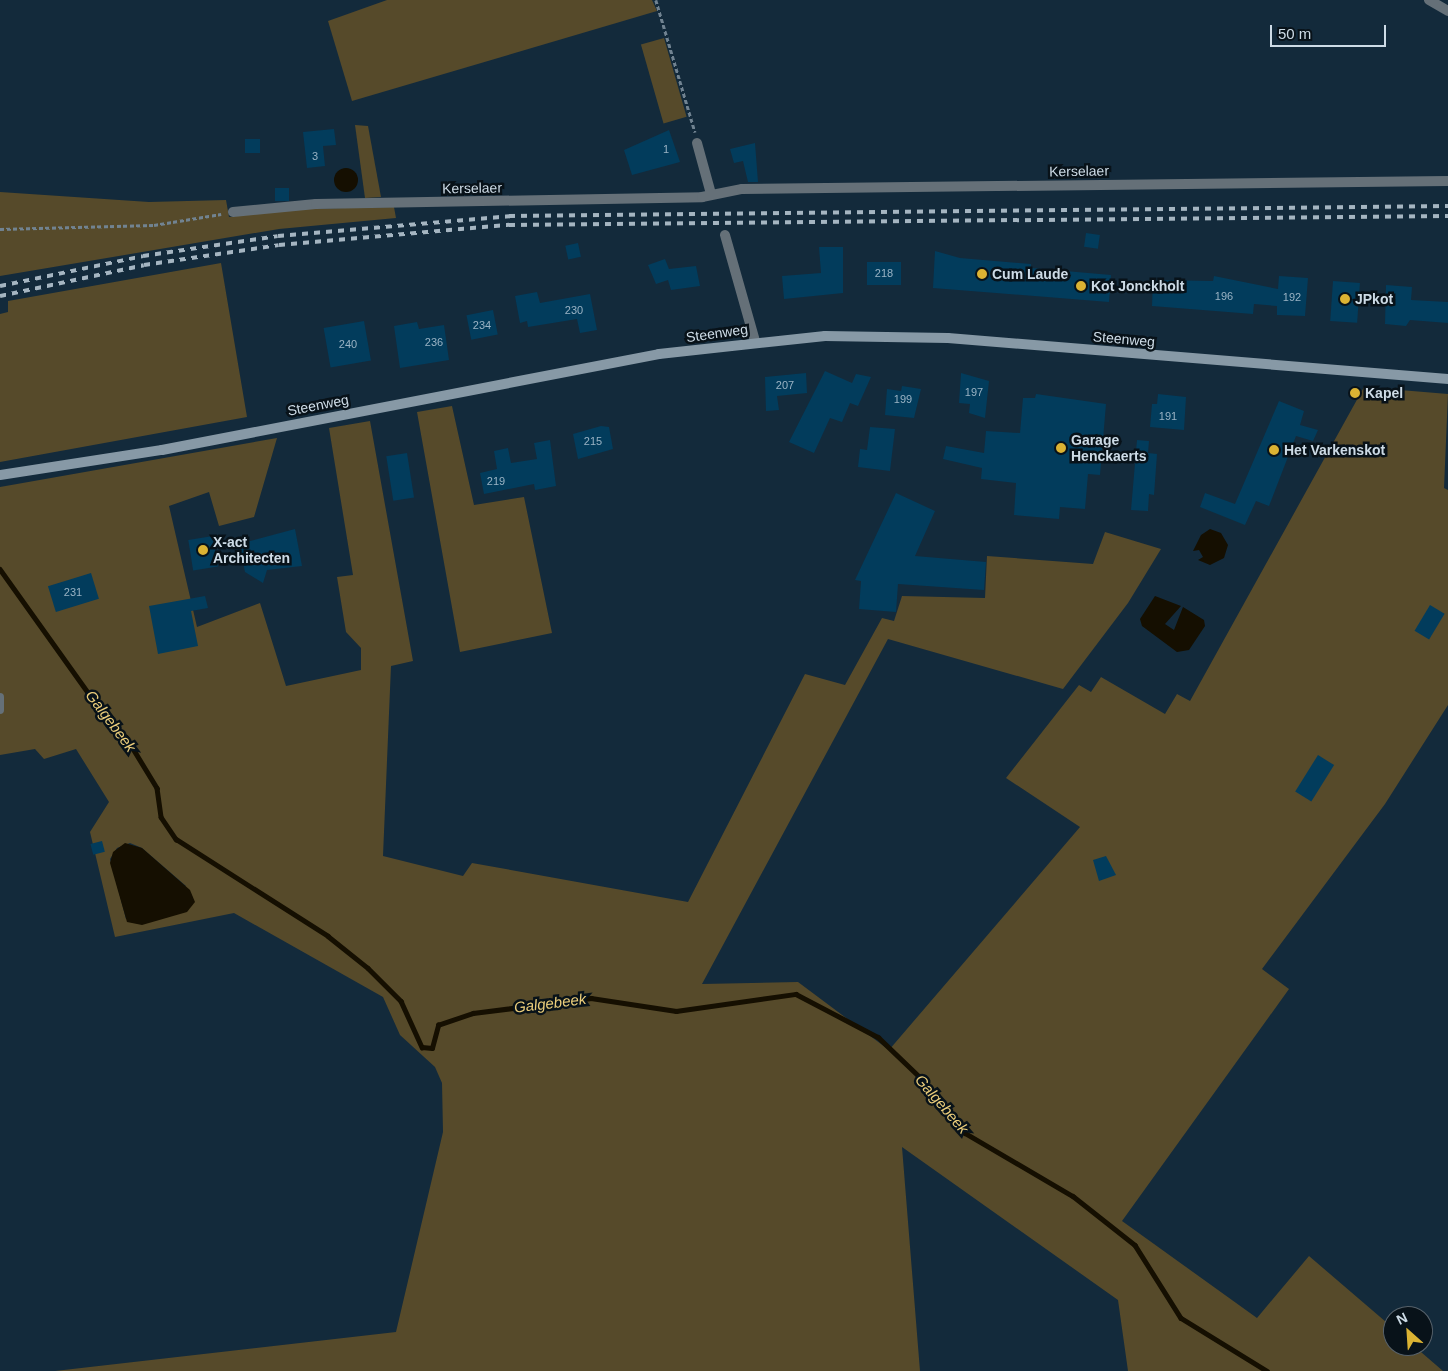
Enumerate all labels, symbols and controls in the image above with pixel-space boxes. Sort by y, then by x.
scale bar [1273,15,1389,47]
text: 50 m [1278,25,1311,42]
house number: 1 [663,142,669,156]
house number: 3 [312,149,318,163]
street label: Kerselaer [1049,162,1109,180]
street label: Kerselaer [442,179,502,197]
house number: 218 [875,266,893,280]
place label: Cum Laude [992,266,1068,282]
marker: Cum Laude [976,268,988,280]
place label: Kot Jonckholt [1091,278,1184,294]
marker: Kot Jonckholt [1075,280,1087,292]
house number: 196 [1215,289,1233,303]
house number: 192 [1283,290,1301,304]
place label: JPkot [1355,291,1393,307]
marker: JPkot [1339,293,1351,305]
house number: 230 [565,303,583,317]
house number: 234 [473,318,491,332]
street label: Steenweg [685,320,749,346]
street label: Steenweg [1092,328,1156,350]
house number: 236 [425,335,443,349]
house number: 240 [339,337,357,351]
house number: 207 [776,378,794,392]
house number: 197 [965,385,983,399]
place label: Kapel [1365,385,1403,401]
marker: Kapel [1349,387,1361,399]
street label: Steenweg [286,391,350,419]
house number: 199 [894,392,912,406]
house number: 191 [1159,409,1177,423]
place label: Garage Henckaerts [1071,432,1146,464]
house number: 215 [584,434,602,448]
marker: Garage Henckaerts [1055,442,1067,454]
place label: Het Varkenskot [1284,442,1385,458]
marker: Het Varkenskot [1268,444,1280,456]
house number: 219 [487,474,505,488]
place label: X-act Architecten [213,534,290,566]
marker: X-act Architecten [197,544,209,556]
house number: 231 [64,585,82,599]
water label: Galgebeek [82,687,140,755]
water label: Galgebeek [513,990,587,1016]
water label: Galgebeek [911,1071,973,1137]
north arrow [1383,1306,1433,1356]
text: N [1394,1309,1410,1328]

